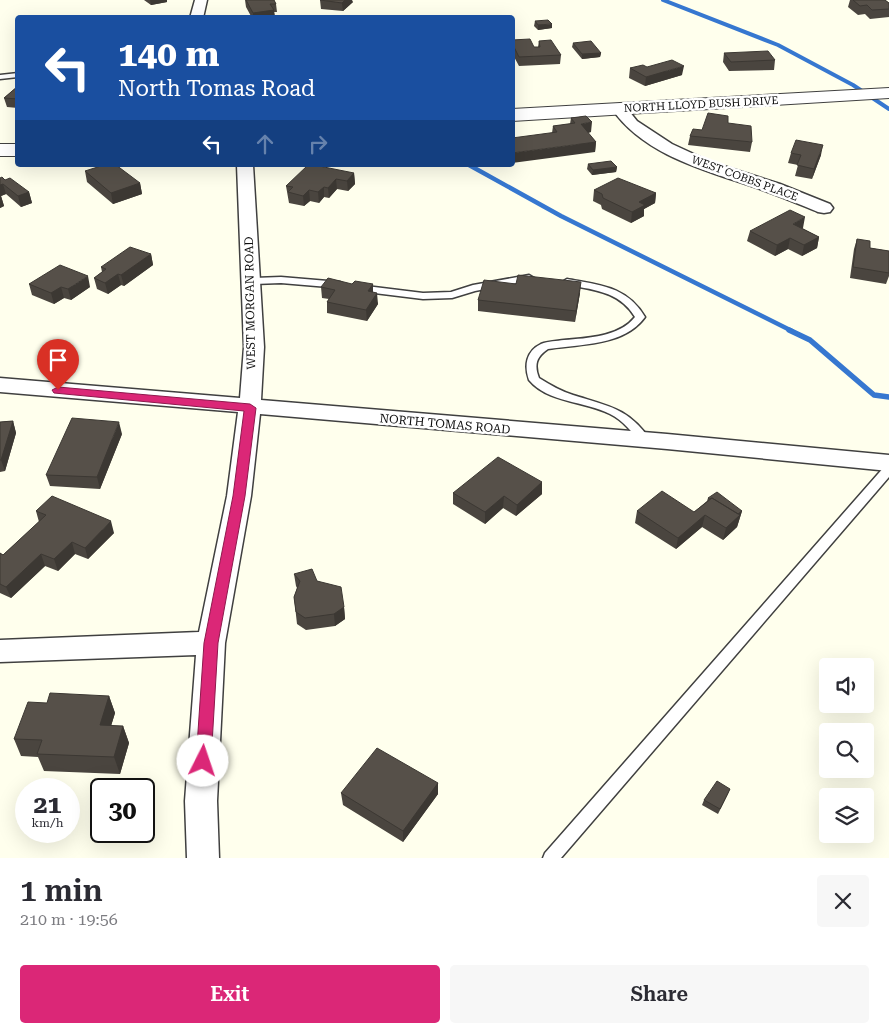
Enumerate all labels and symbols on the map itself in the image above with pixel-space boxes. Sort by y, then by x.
street label: NORTH LLOYD BUSH DRIVE [623,94,779,115]
street label: WEST COBBS PLACE [690,153,800,204]
street label: WEST MORGAN ROAD [242,236,258,370]
pin [37,339,79,390]
street label: NORTH TOMAS ROAD [379,411,511,437]
position arrow [176,734,228,786]
speed limit sign: 30 [90,778,155,843]

